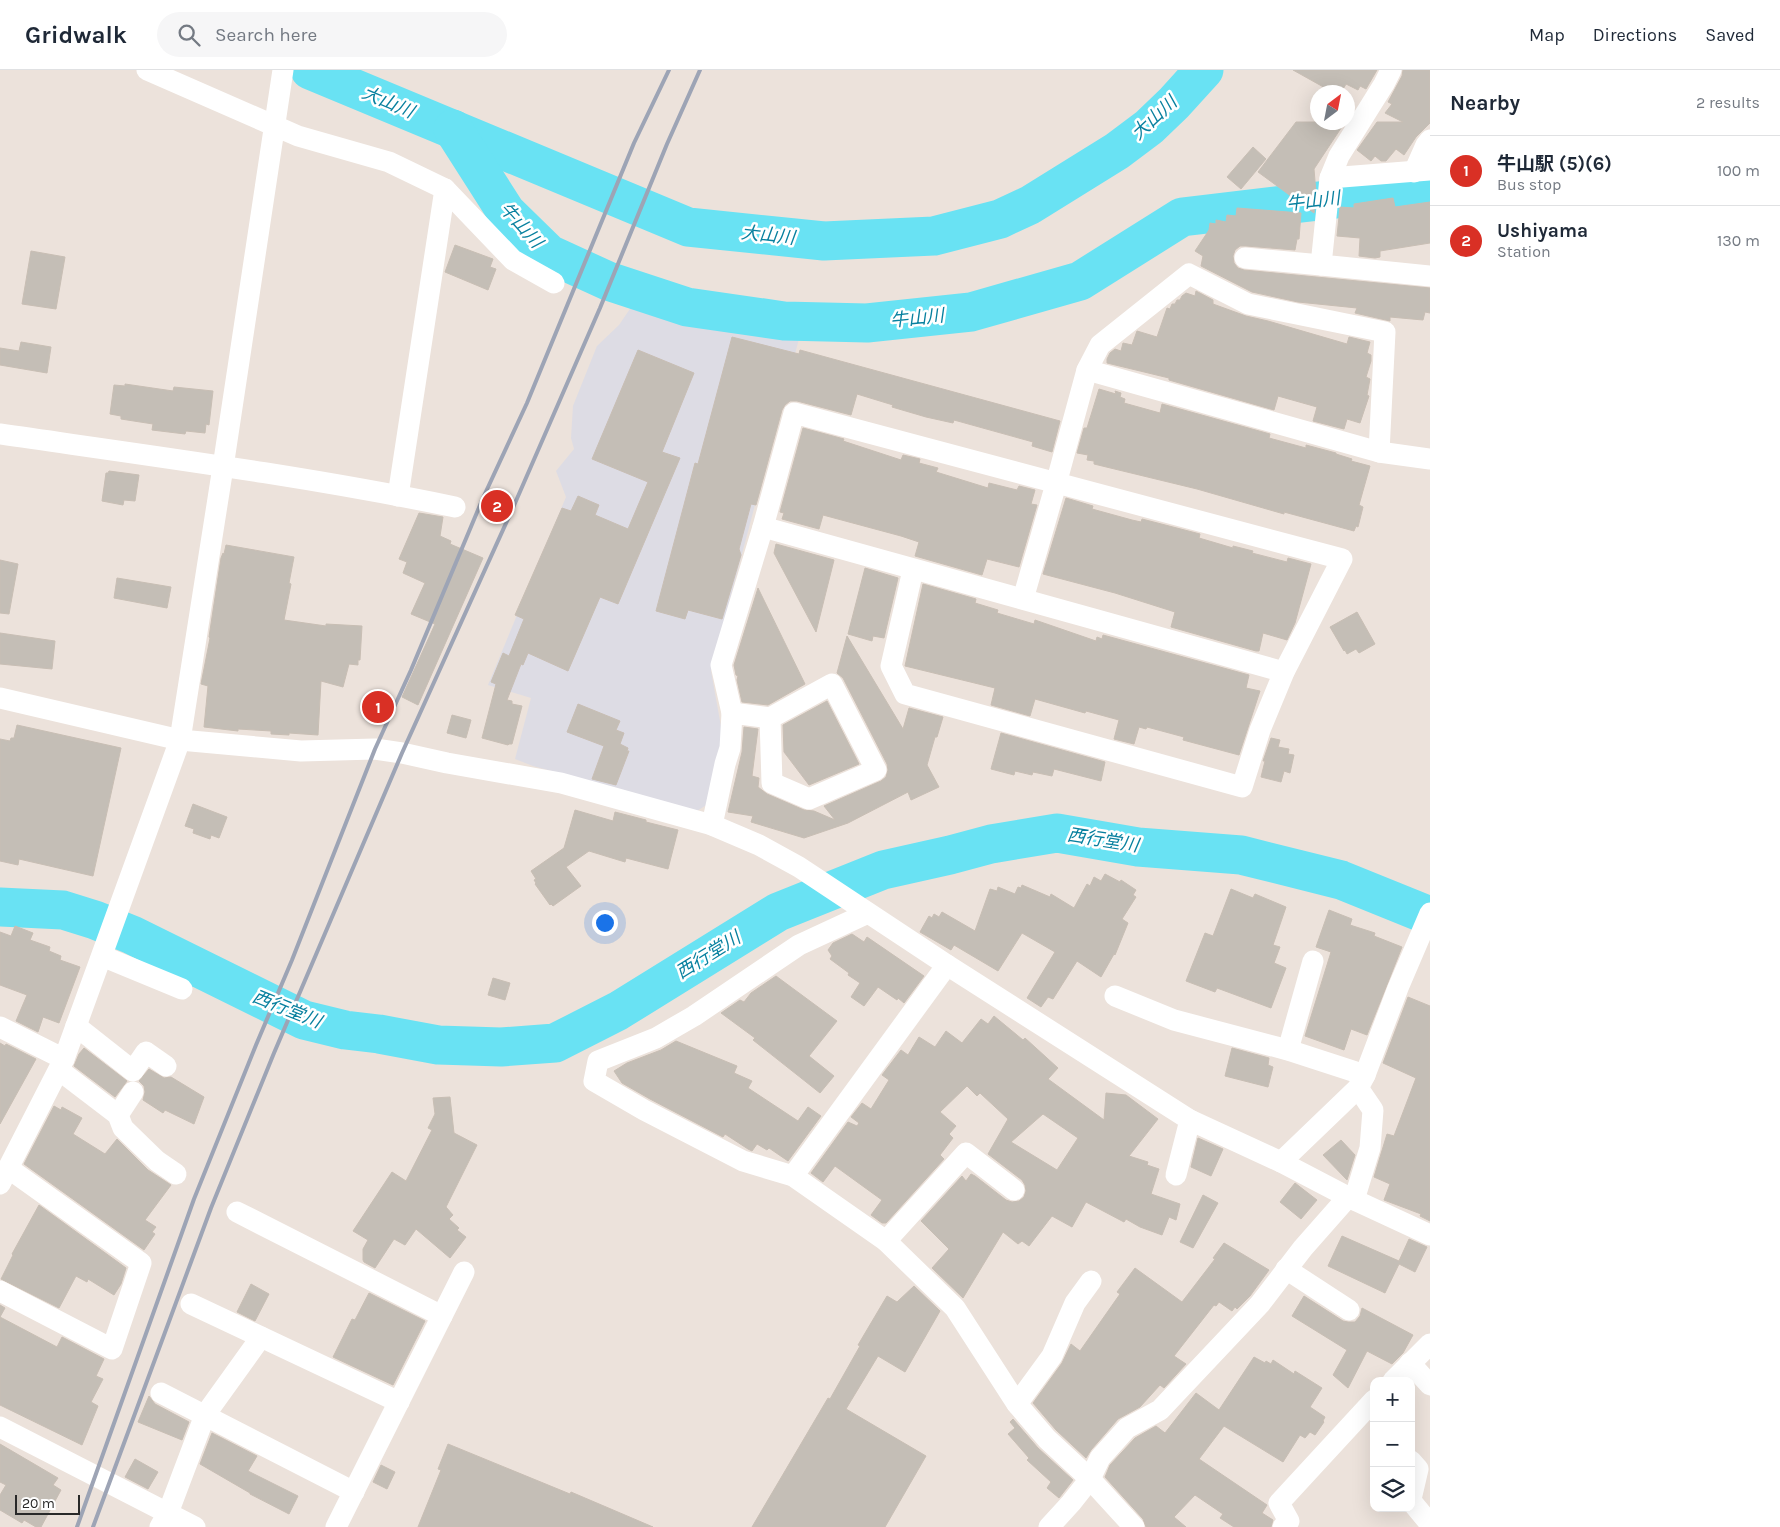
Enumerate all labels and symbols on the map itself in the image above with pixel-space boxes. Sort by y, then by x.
water label: 大山川 [359,81,419,123]
north arrow [1310,85,1355,130]
water label: 大山川 [1127,90,1183,144]
water label: 牛山川 [1285,187,1343,215]
water label: 牛山川 [495,198,549,254]
water label: 大山川 [740,221,798,249]
water label: 牛山川 [889,304,947,332]
pin: 2 [481,487,513,525]
pin: 1 [362,688,394,726]
water label: 西行堂川 [1066,824,1142,857]
your location [592,910,618,936]
water label: 西行堂川 [672,926,746,983]
water label: 西行堂川 [250,985,326,1033]
scale bar [15,1492,80,1515]

